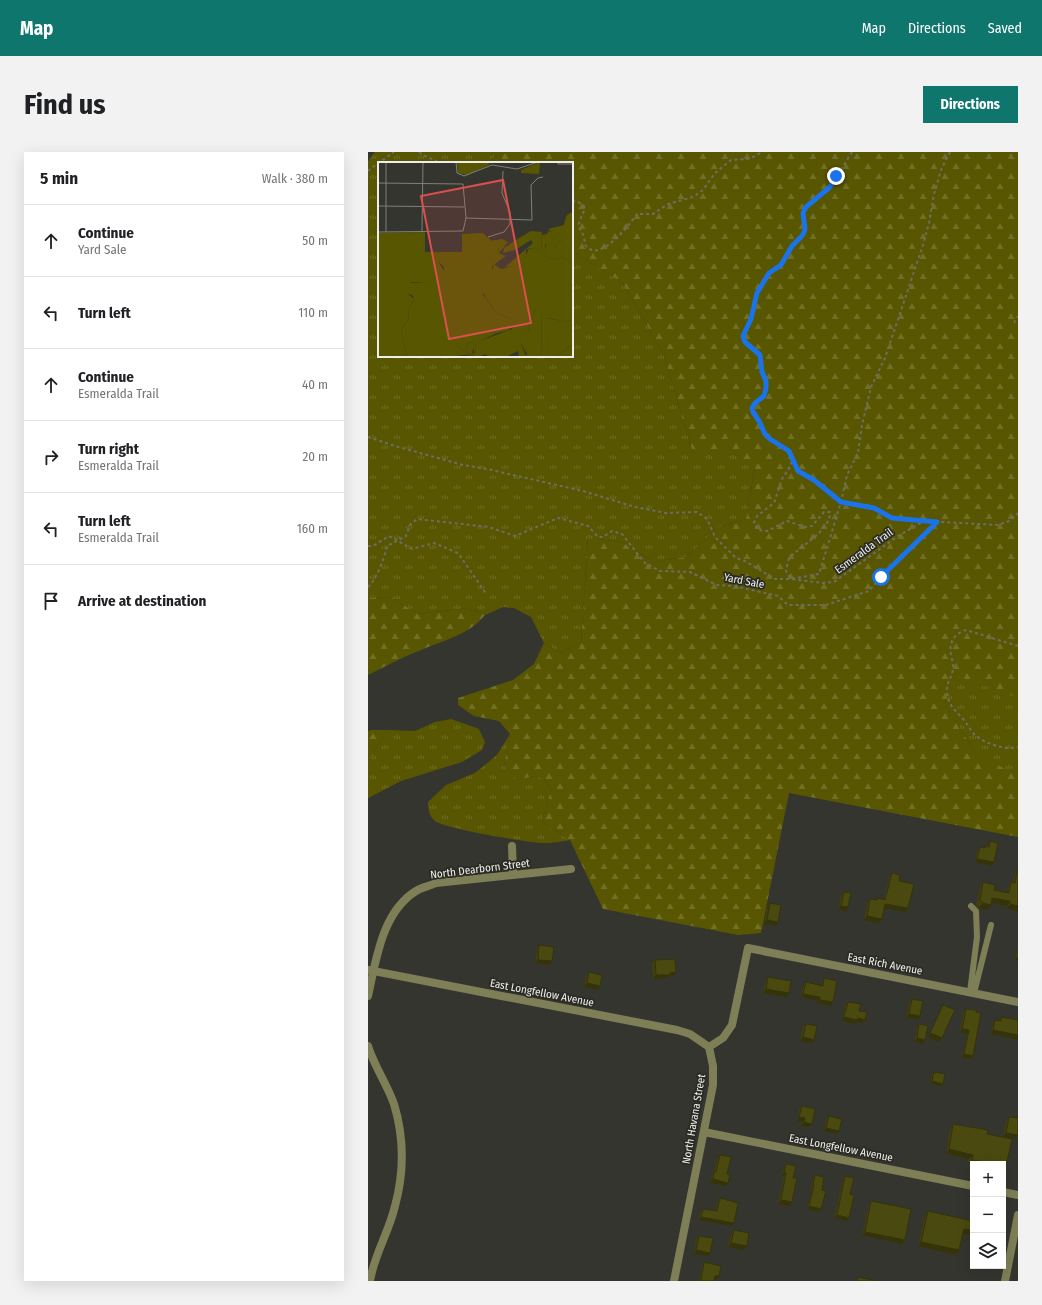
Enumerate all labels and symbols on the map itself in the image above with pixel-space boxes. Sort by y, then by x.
inset map [378,162,573,357]
route end [827,167,845,185]
street label: Esmeralda Trail [832,526,896,576]
route start [872,568,890,586]
street label: Yard Sale [723,571,765,591]
street label: North Dearborn Street [430,856,531,882]
street label: East Rich Avenue [846,950,924,978]
street label: East Longfellow Avenue [489,977,595,1009]
street label: North Havana Street [680,1073,708,1165]
street label: East Longfellow Avenue [788,1132,894,1164]

